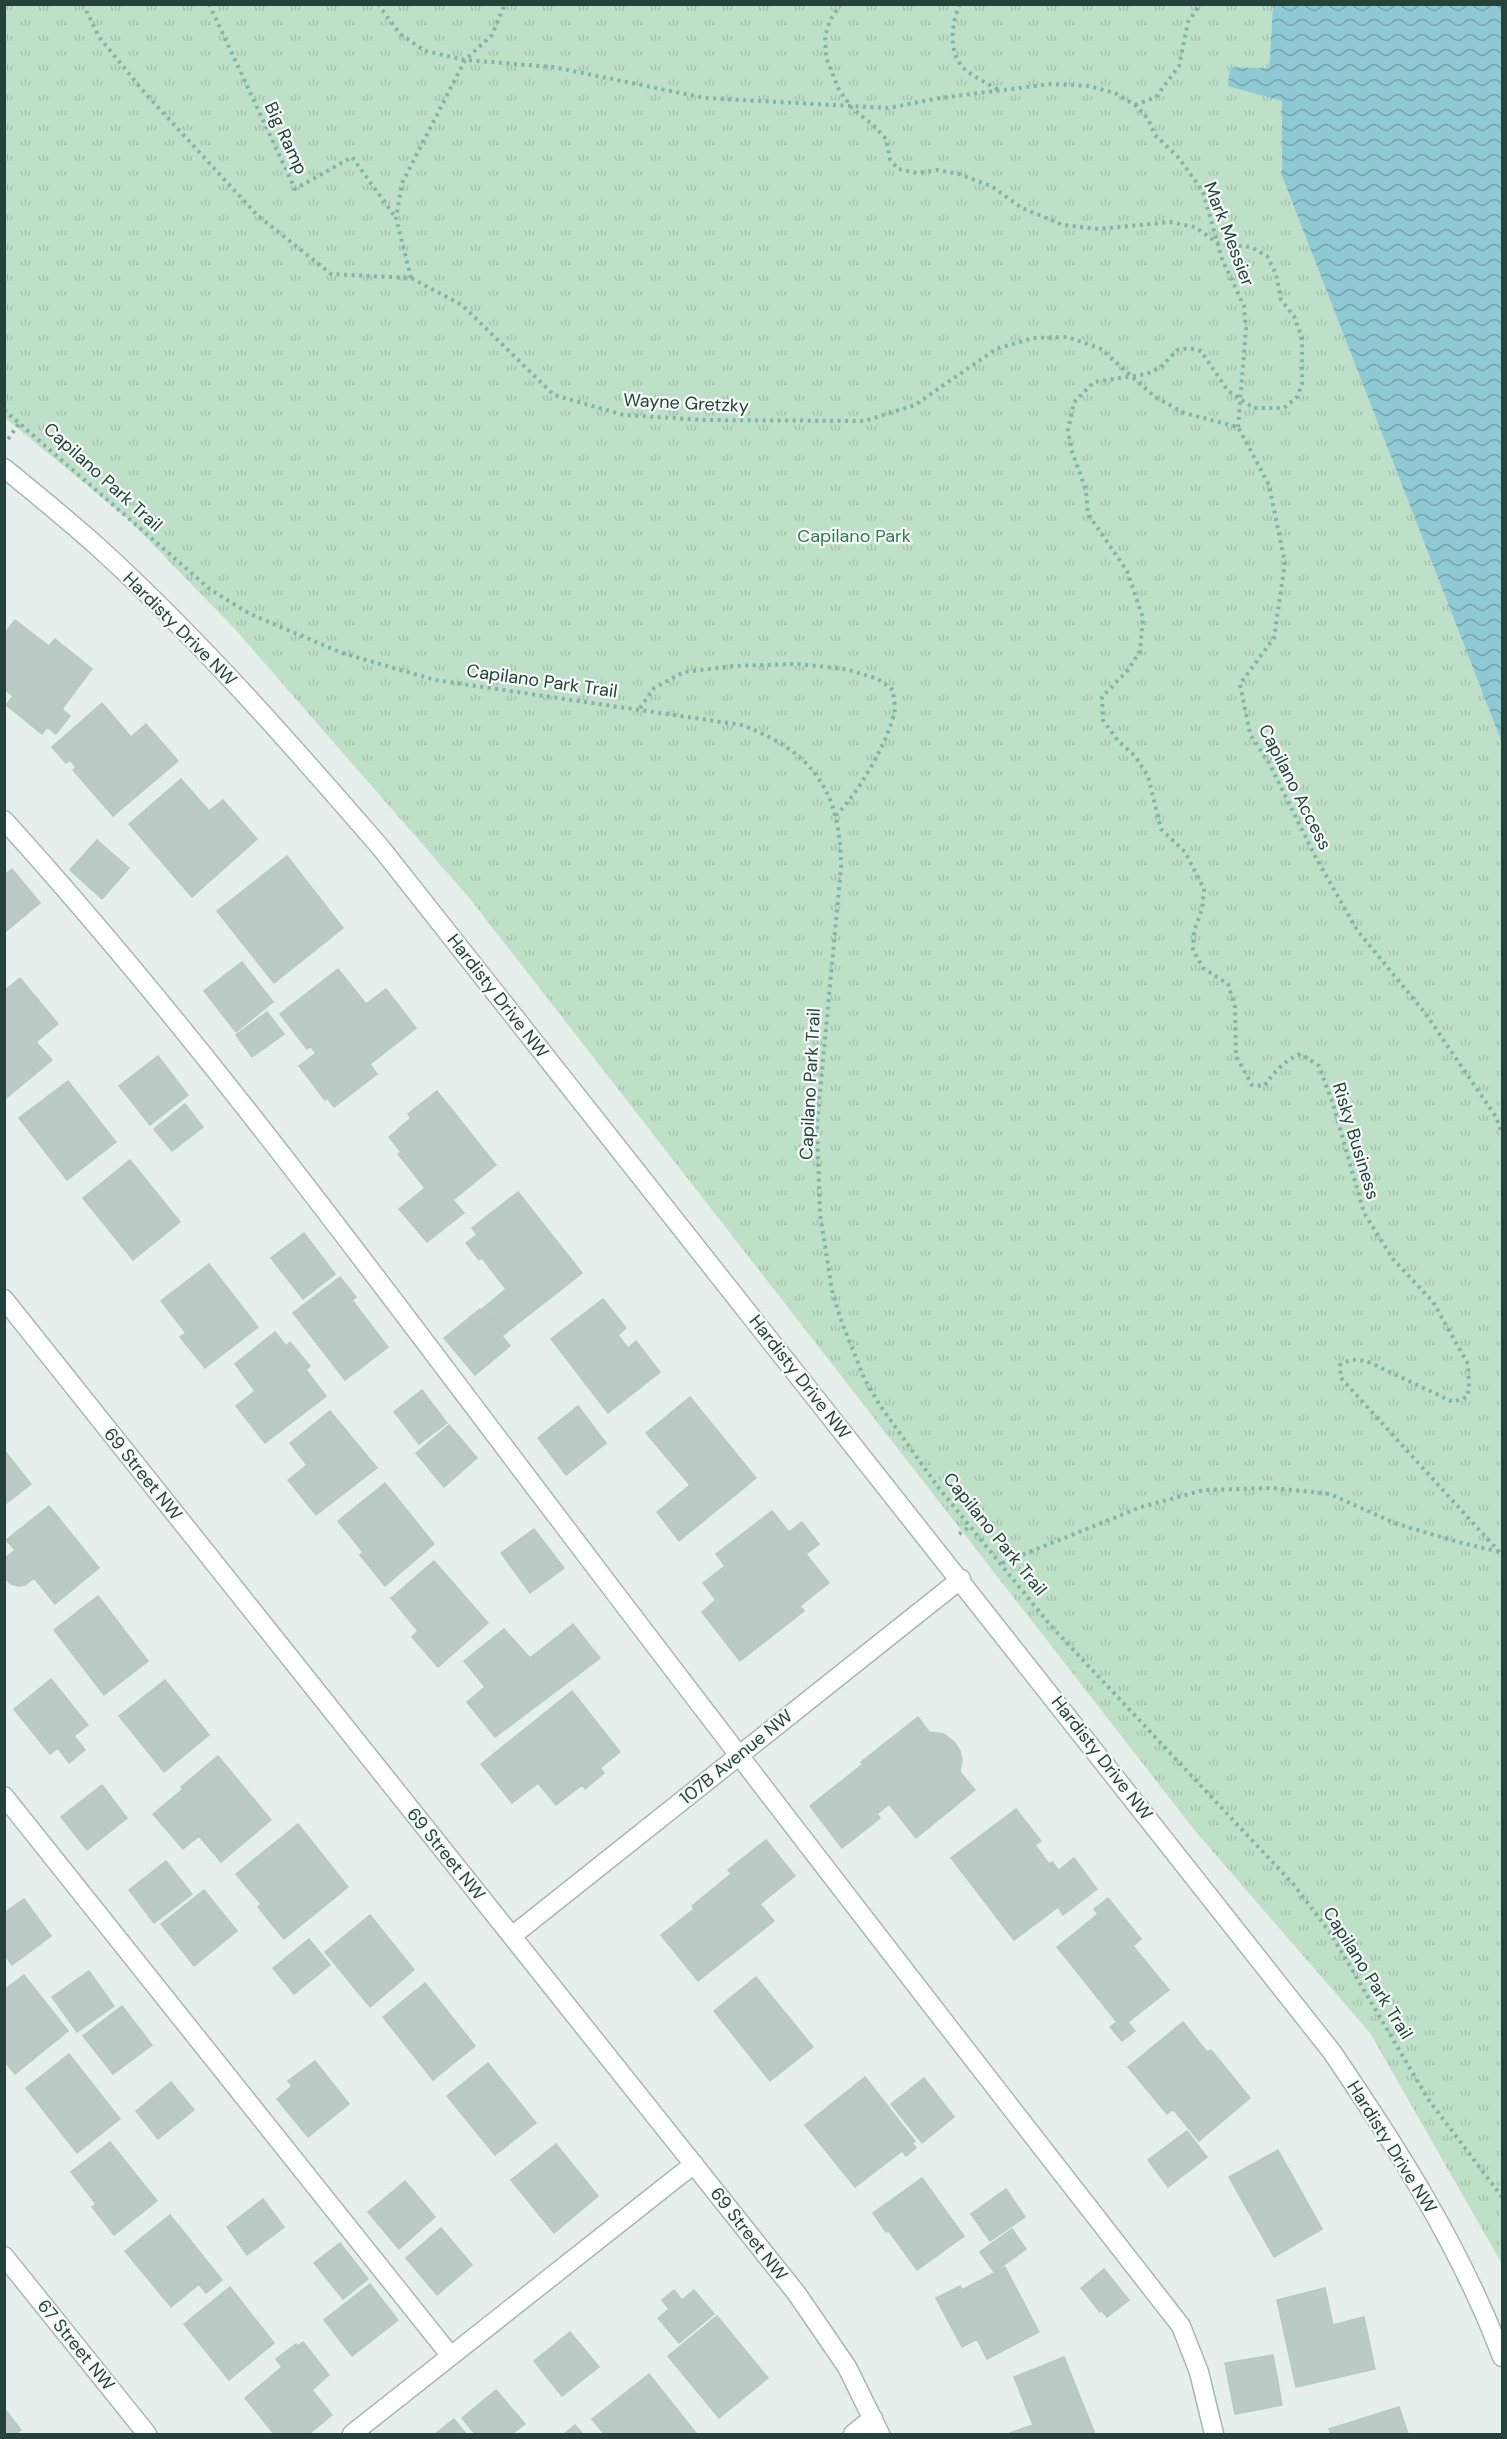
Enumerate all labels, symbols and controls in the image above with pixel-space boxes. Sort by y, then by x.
street label: Big Ramp [259,98,313,178]
street label: Mark Messier [1198,178,1260,290]
street label: Wayne Gretzky [623,388,749,418]
street label: Capilano Park Trail [38,417,168,537]
park label: Capilano Park [797,524,911,548]
street label: Hardisty Drive NW [118,567,242,691]
street label: Capilano Park Trail [465,659,619,703]
street label: Capilano Access [1253,720,1337,854]
street label: Hardisty Drive NW [442,929,554,1063]
street label: Capilano Park Trail [794,1007,826,1161]
street label: Risky Business [1327,1080,1385,1202]
street label: Hardisty Drive NW [744,1310,856,1444]
street label: 69 Street NW [98,1423,188,1525]
street label: Capilano Park Trail [938,1467,1052,1601]
street label: Hardisty Drive NW [1046,1691,1158,1825]
street label: 107B Avenue NW [675,1704,797,1810]
street label: 69 Street NW [401,1803,491,1905]
street label: Capilano Park Trail [1318,1902,1418,2044]
street label: Hardisty Drive NW [1342,2076,1442,2218]
street label: 69 Street NW [705,2182,793,2286]
street label: 67 Street NW [32,2294,120,2396]

